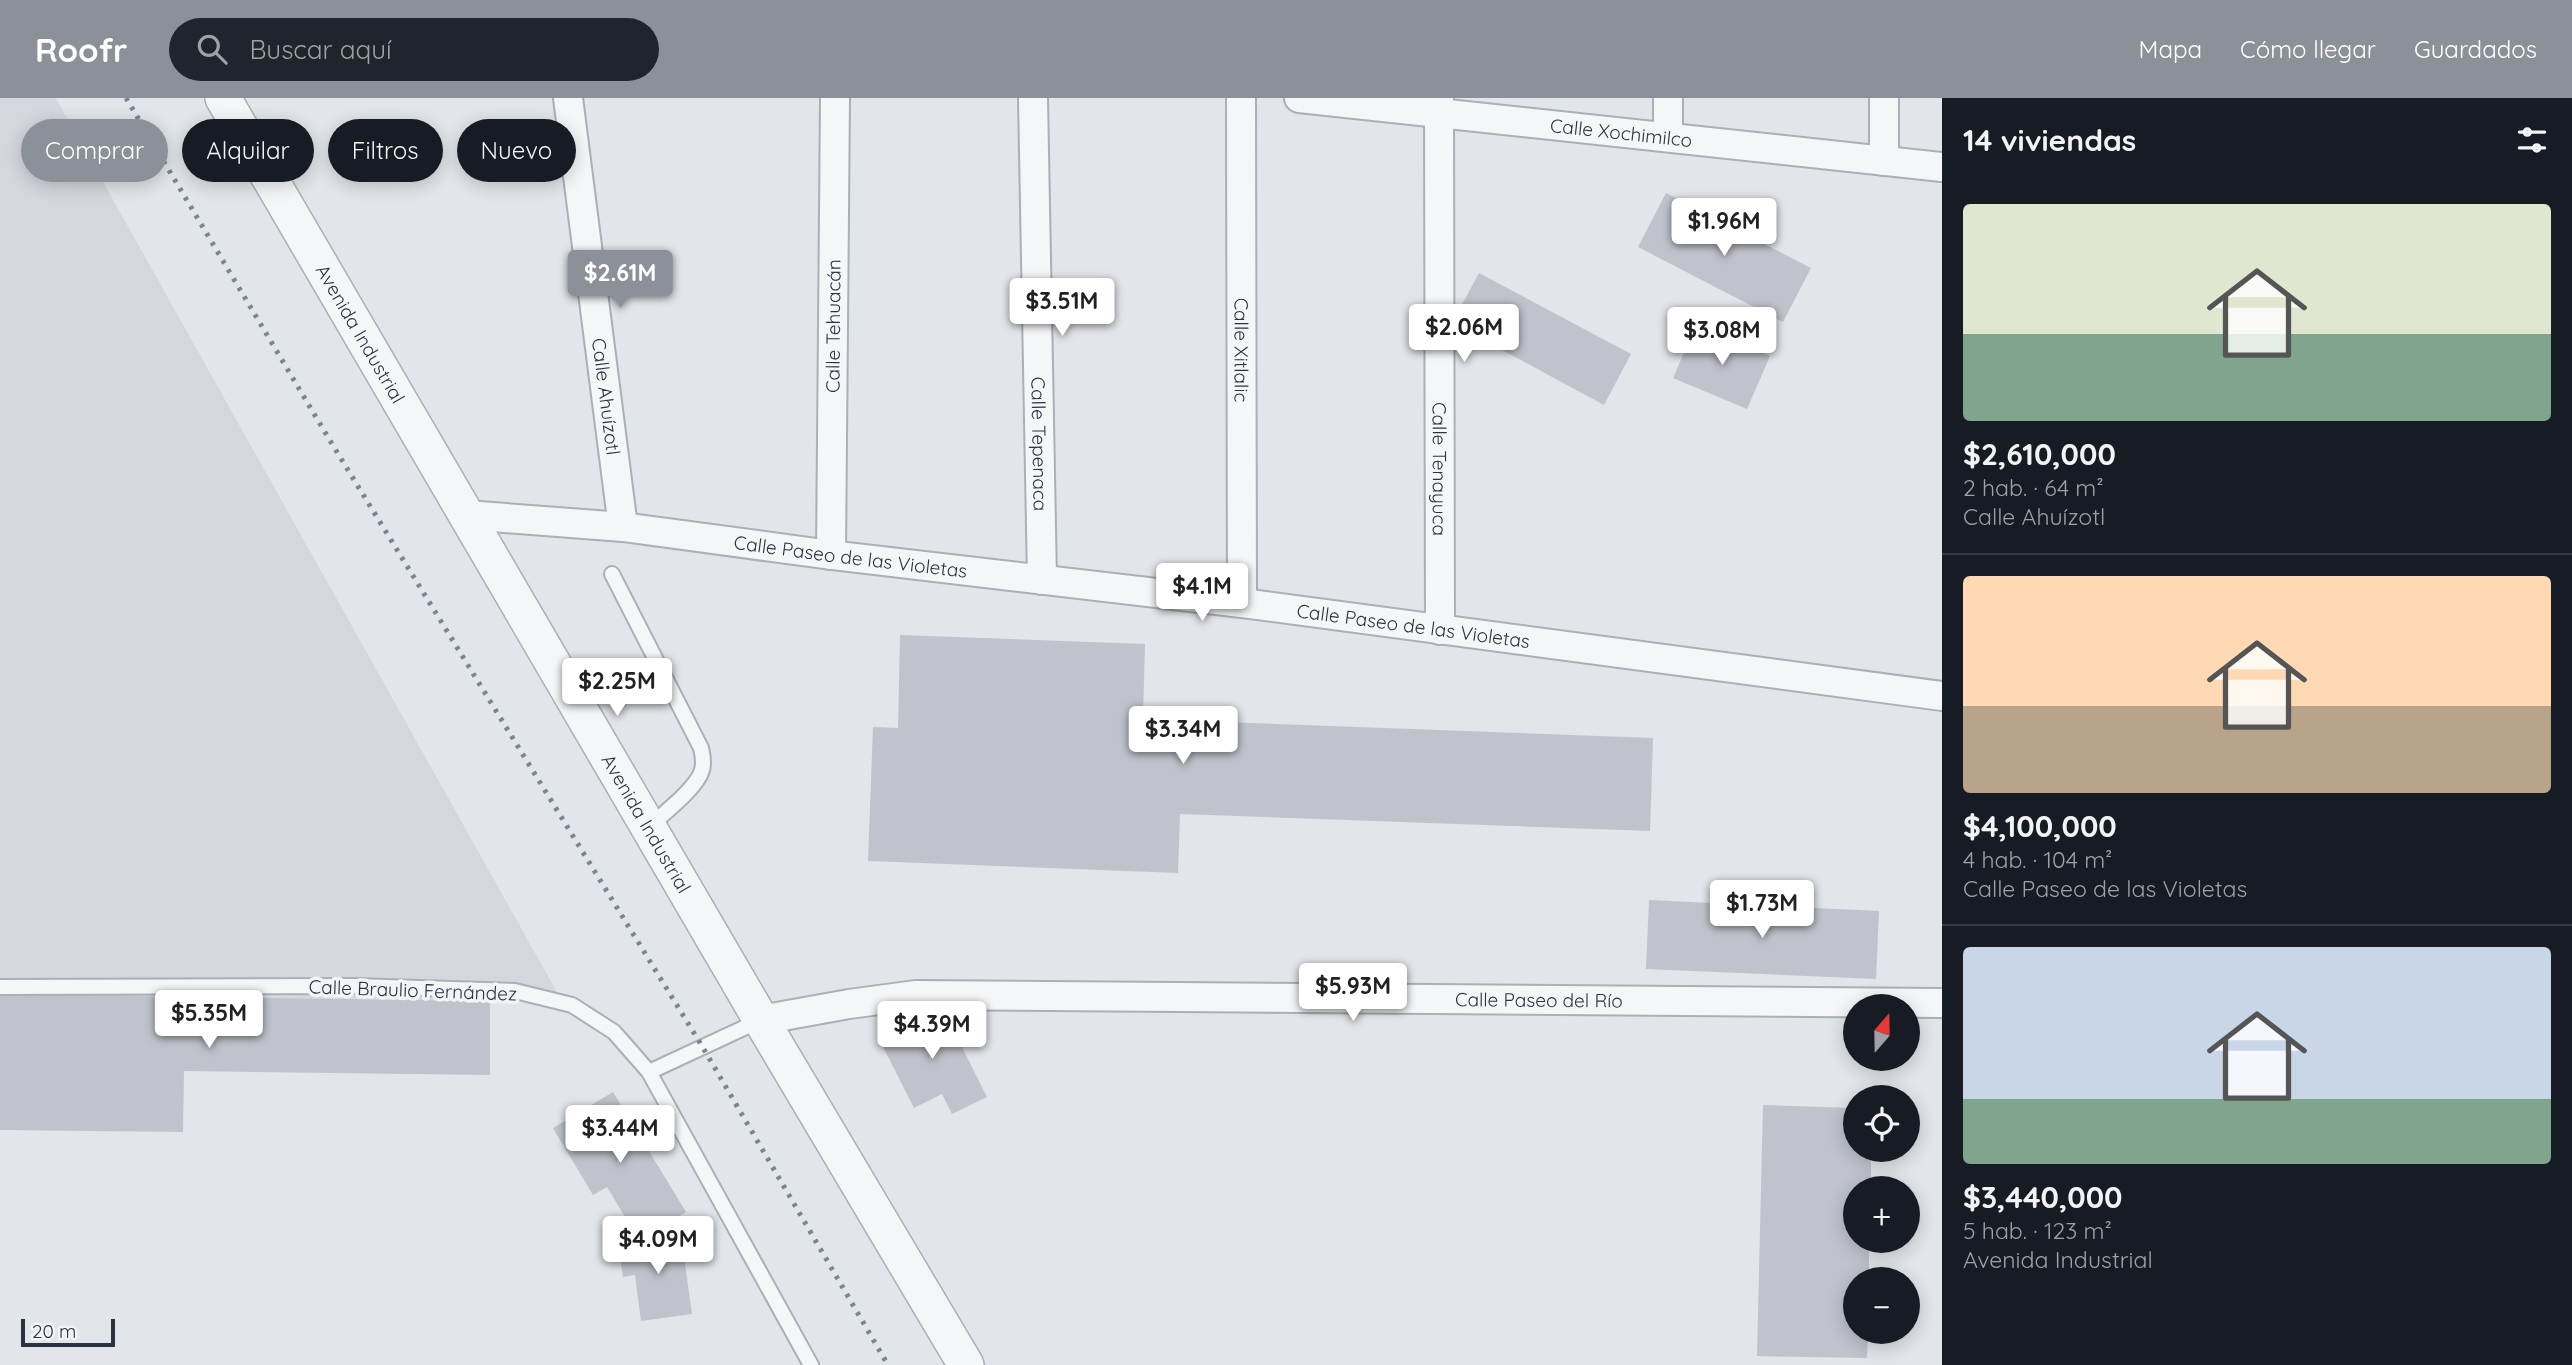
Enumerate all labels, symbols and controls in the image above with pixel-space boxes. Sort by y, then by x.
search box [169,18,659,81]
text: Roofr [35,29,127,70]
icon: search [193,30,231,68]
text: Buscar aquí [249,33,392,66]
text: Mapa [2139,34,2202,64]
text: Cómo llegar [2240,34,2376,64]
text: Guardados [2414,34,2537,64]
street label: Calle Xochimilco [1549,113,1693,152]
chip: Comprar [21,119,168,182]
chip: Alquilar [182,119,314,182]
chip: Filtros [328,119,443,182]
chip: Nuevo [457,119,576,182]
text: 14 viviendas [1963,121,2136,159]
icon: filters [2513,121,2551,159]
pin: $1.96M [1667,198,1781,258]
text: $1.96M [1687,206,1761,235]
pin: $2.61M [563,250,677,310]
icon: home [2194,250,2320,376]
text: $2.61M [584,258,656,287]
street label: Calle Tehuacán [820,259,846,393]
street label: Avenida Industrial [311,260,410,408]
pin: $3.51M [1005,278,1119,338]
text: $3.51M [1026,286,1098,315]
street label: Calle Xitlalic [1229,298,1254,403]
pin: $2.06M [1407,304,1521,364]
pin: $3.08M [1665,308,1779,367]
text: $2.06M [1425,312,1503,341]
text: $3.08M [1683,315,1761,344]
street label: Calle Ahuízotl [587,337,626,456]
street label: Calle Tepenaca [1026,376,1053,511]
street label: Calle Tenayuca [1428,402,1452,536]
text: $2,610,000 [1963,435,2116,473]
text: 2 hab. · 64 m² [1963,473,2104,502]
text: Calle Ahuízotl [1963,502,2105,531]
street label: Calle Paseo de las Violetas [732,530,969,583]
pin: $4.1M [1153,564,1251,623]
text: $4.1M [1172,571,1232,600]
street label: Calle Paseo de las Violetas [1295,598,1532,653]
icon: home [2194,622,2320,748]
pin: $2.25M [560,658,674,718]
text: $2.25M [578,666,656,695]
pin: $3.34M [1126,706,1240,766]
text: $3.34M [1145,714,1221,743]
street label: Avenida Industrial [596,750,696,897]
text: $4,100,000 [1963,807,2117,845]
text: 4 hab. · 104 m² [1963,845,2112,874]
text: Calle Paseo de las Violetas [1963,874,2247,903]
pin: $1.73M [1705,880,1819,940]
text: $1.73M [1726,888,1798,917]
pin: $5.93M [1296,964,1410,1023]
text: $5.93M [1315,971,1391,1000]
street label: Calle Braulio Fernández [308,974,518,1006]
street label: Calle Paseo del Río [1455,987,1623,1013]
pin: $5.35M [152,990,266,1050]
icon: home [2194,993,2320,1119]
north arrow [1843,994,1920,1071]
map controls [1843,994,1920,1344]
text: $5.35M [171,998,247,1027]
pin: $4.39M [875,1002,989,1061]
text: $4.39M [893,1009,971,1038]
button: locate [1843,1085,1920,1162]
pin: $3.44M [563,1105,677,1165]
text: $3.44M [581,1113,659,1142]
button: + [1843,1176,1920,1253]
text: $3,440,000 [1963,1178,2122,1216]
pin: $4.09M [601,1216,715,1276]
text: 5 hab. · 123 m² [1963,1216,2112,1245]
text: $4.09M [618,1224,698,1253]
text: Avenida Industrial [1963,1245,2153,1274]
button: − [1843,1267,1920,1344]
scale bar [21,1316,116,1348]
text: 20 m [32,1319,76,1343]

